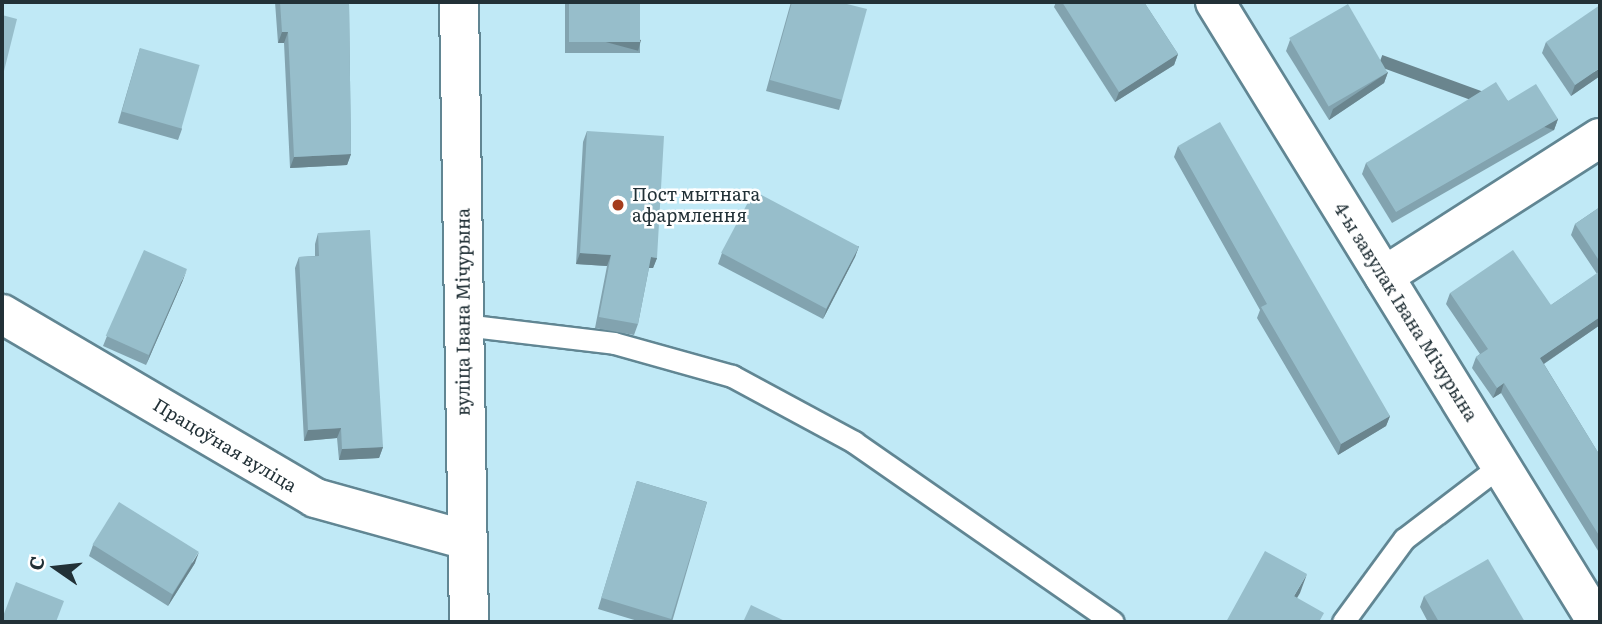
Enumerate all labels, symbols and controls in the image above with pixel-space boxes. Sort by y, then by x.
place label: Пост мытнага афармлення [632,184,760,227]
marker: Пост мытнага афармлення [610,197,626,213]
street label: 4-ы завулак Івана Мічурына [1330,199,1482,425]
street label: вуліца Івана Мічурына [452,208,474,416]
street label: Працоўная вуліца [149,394,301,496]
north arrow [21,533,91,603]
text: С [20,553,51,573]

